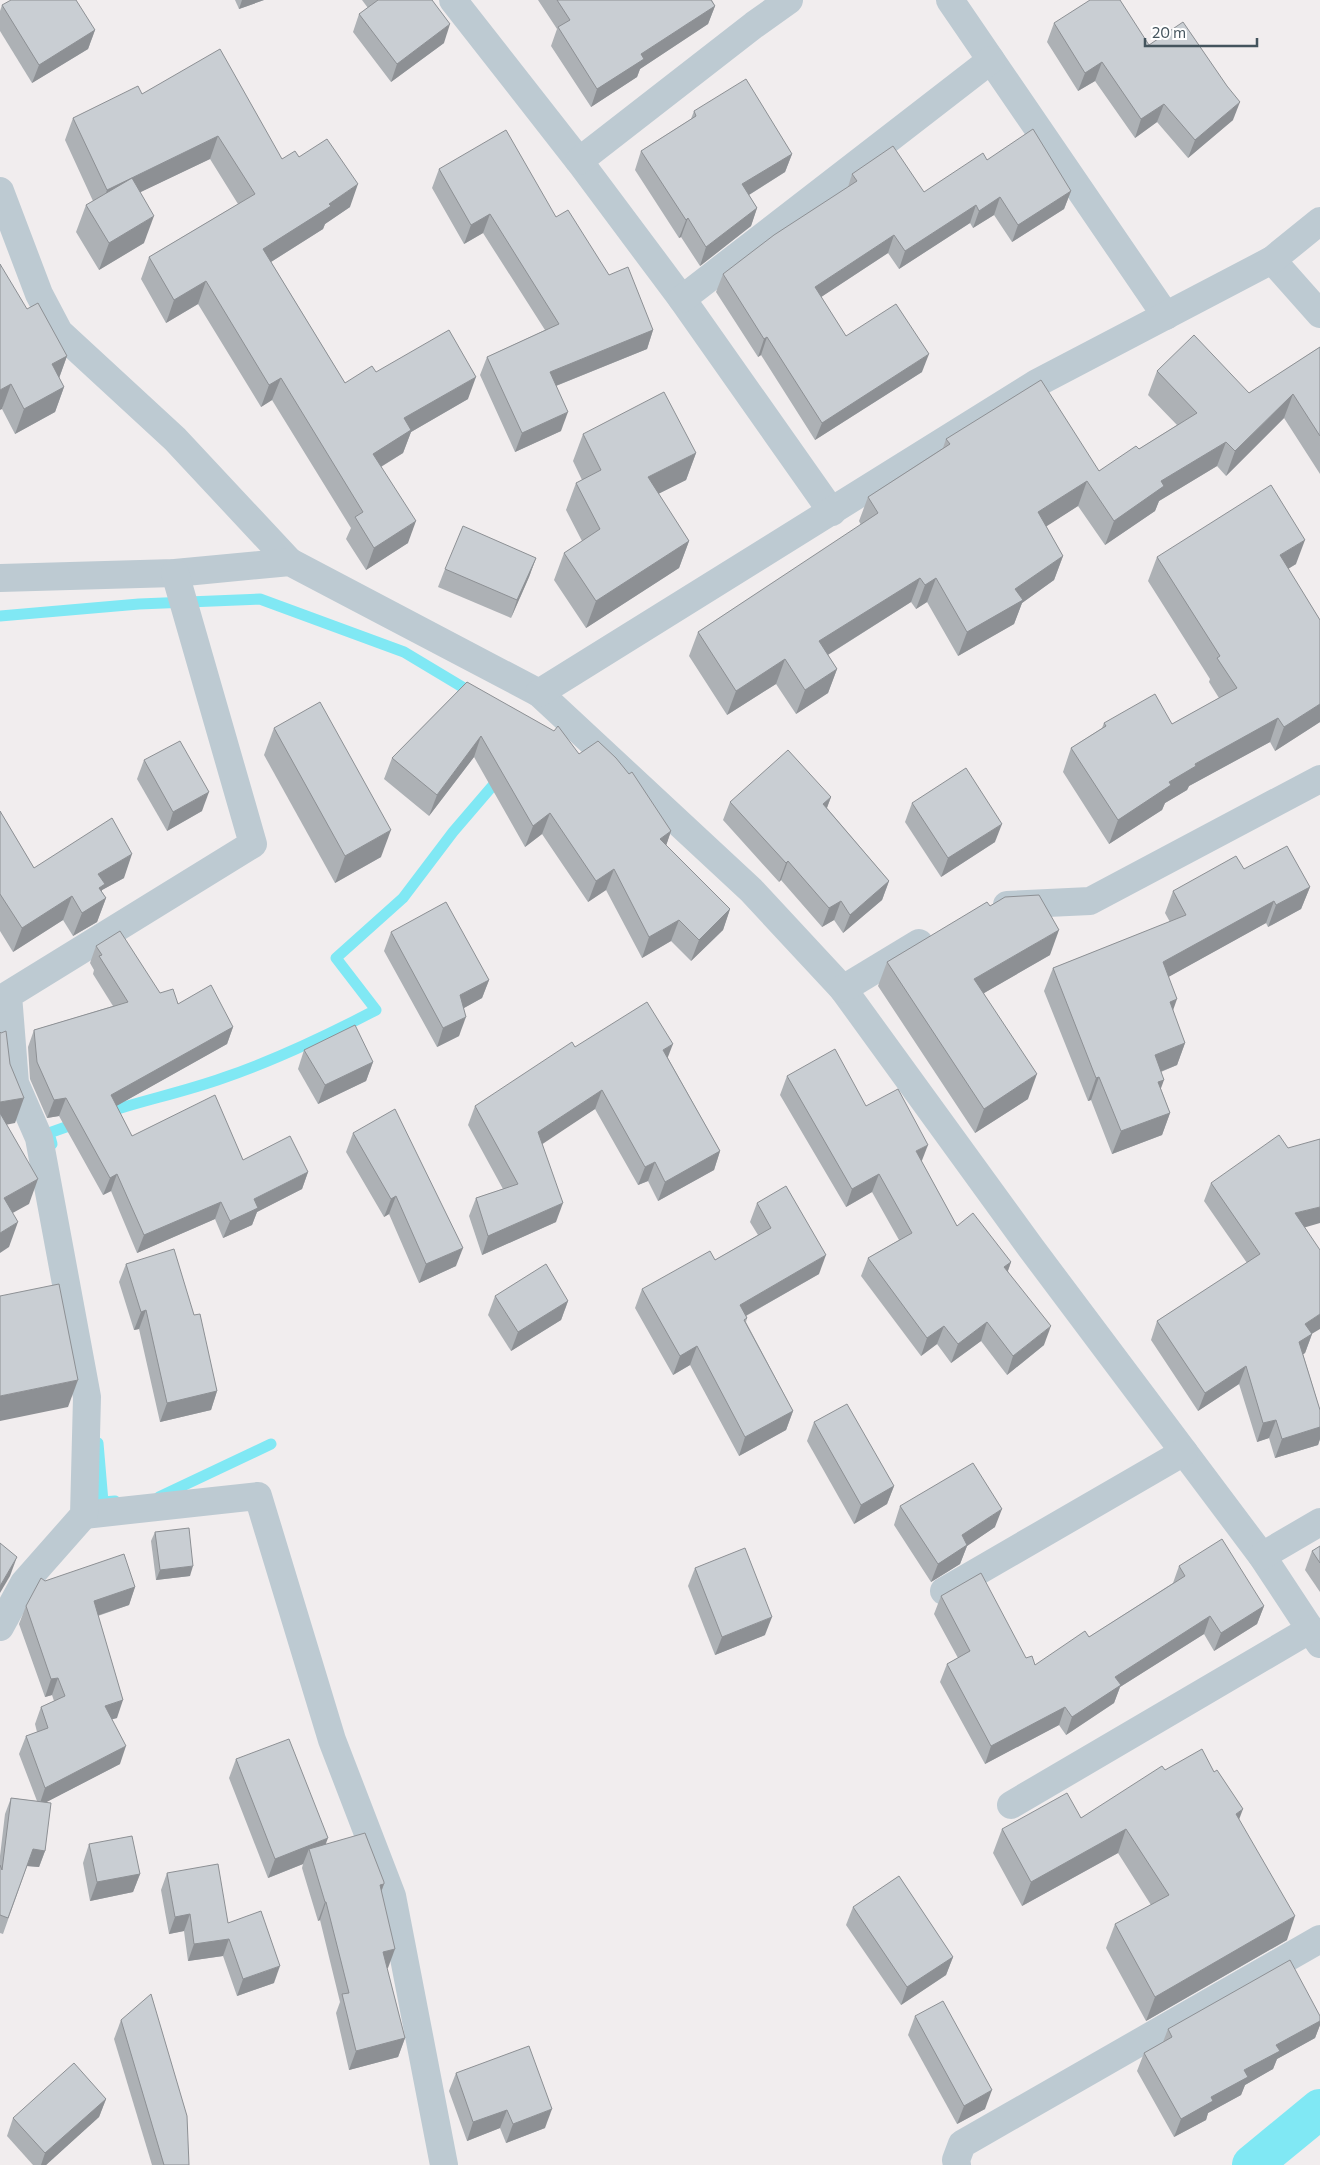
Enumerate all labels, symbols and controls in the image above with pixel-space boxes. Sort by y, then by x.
scale bar [1145,15,1258,47]
text: 20 m [1152,23,1186,41]

